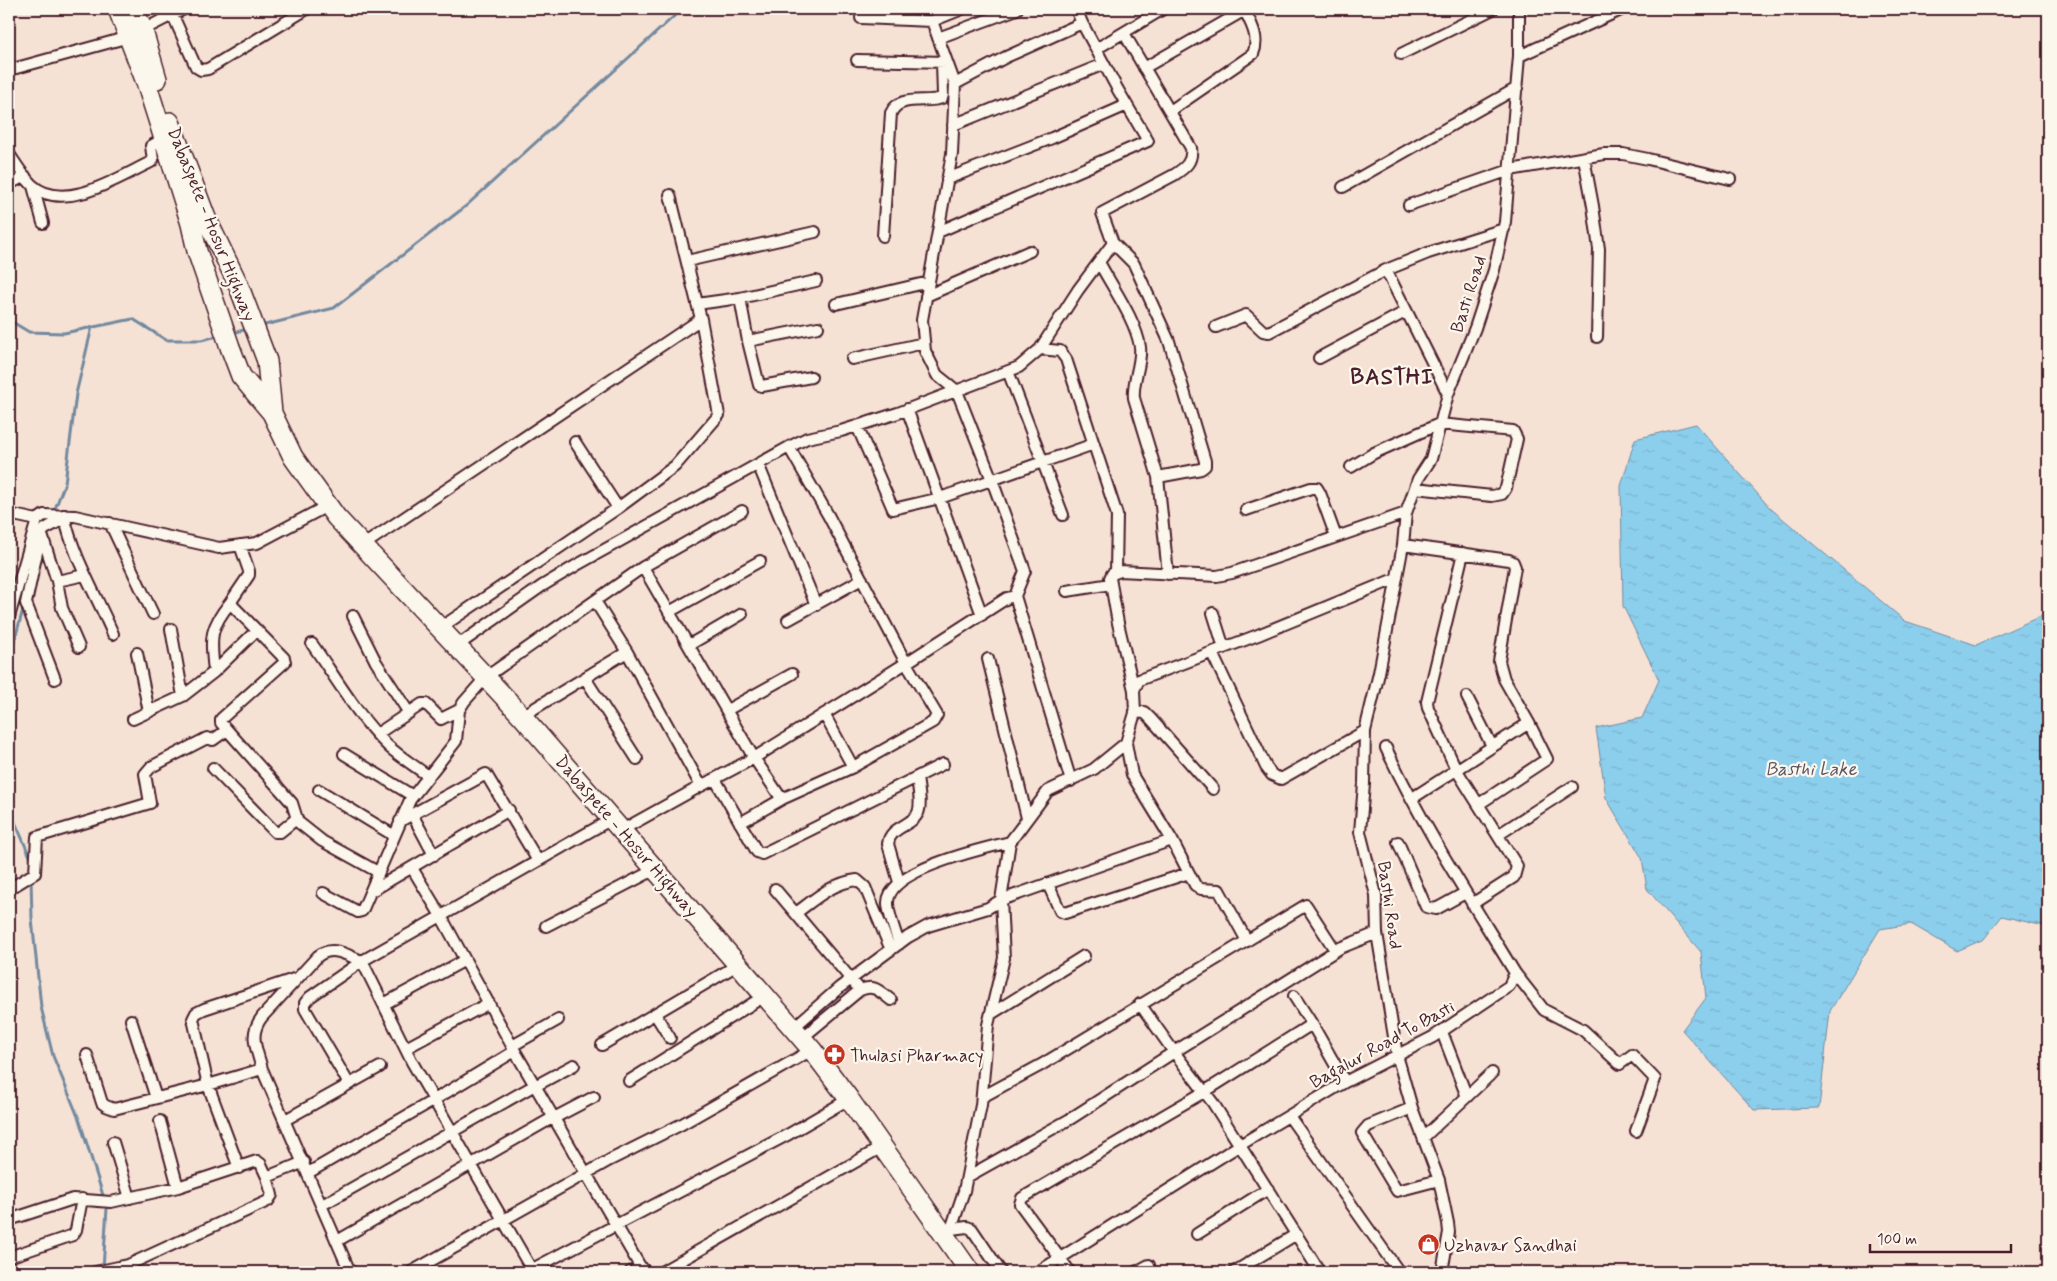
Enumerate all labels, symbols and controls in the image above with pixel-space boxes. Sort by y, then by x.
street label: Dabaspete - Hosur Highway [159,124,261,326]
street label: Basti Road [1445,253,1493,336]
district label: BASTHI [1350,364,1434,392]
street label: Dabaspete - Hosur Highway [548,750,703,924]
water label: Basthi Lake [1765,757,1858,782]
street label: Basthi Road [1371,860,1407,951]
street label: Bagalur Road To Basti [1306,995,1460,1096]
pharmacy icon: Thulasi Pharmacy [822,1043,846,1067]
place label: Thulasi Pharmacy [850,1044,983,1068]
scale bar [1870,1221,2011,1253]
text: 100 m [1877,1230,1917,1250]
shop icon: Uzhavar Sandhai [1416,1233,1440,1257]
place label: Uzhavar Sandhai [1444,1234,1577,1258]

